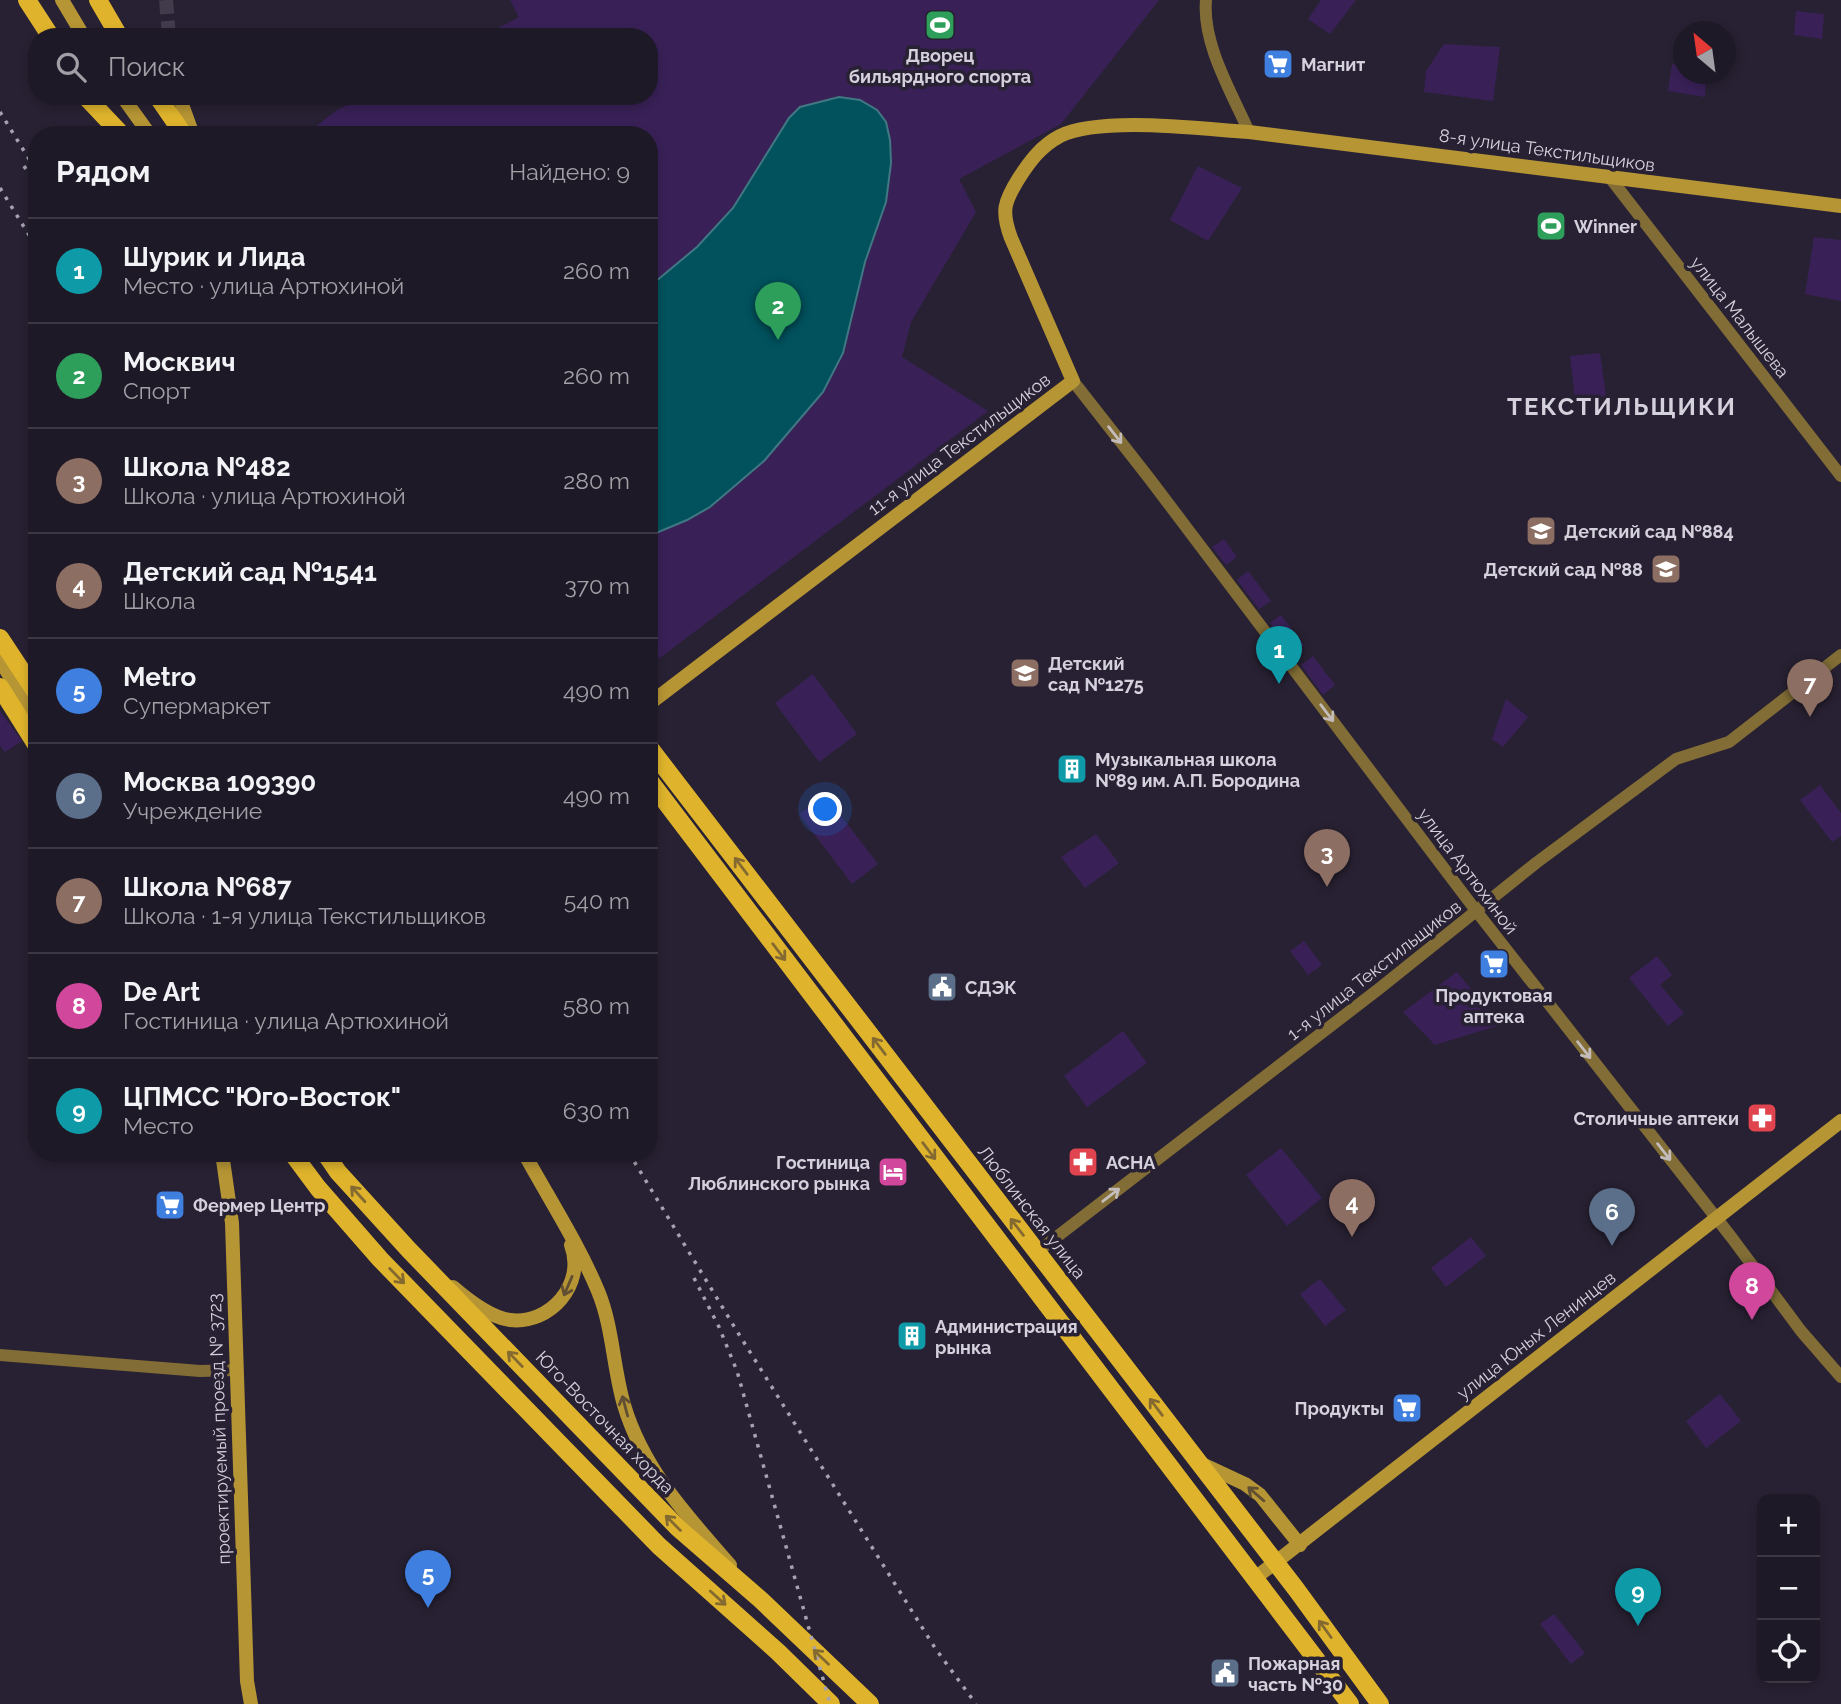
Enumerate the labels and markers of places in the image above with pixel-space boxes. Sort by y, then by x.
sports icon: Дворец бильярдного спорта [923,8,957,42]
place label: Дворец бильярдного спорта [849,45,1031,87]
supermarket icon: Магнит [1261,47,1295,81]
place label: Магнит [1301,54,1365,75]
sports icon: Winner [1534,209,1568,243]
place label: Winner [1574,216,1637,237]
pin: 2 [755,282,801,340]
school or university icon: Детский сад №884 [1524,514,1558,548]
place label: Детский сад №884 [1564,521,1734,542]
school or university icon: Детский сад №88 [1649,552,1683,586]
place label: Детский сад №88 [1484,559,1643,580]
pin: 1 [1256,626,1302,684]
place label: Детский сад №1275 [1048,653,1144,695]
school or university icon: Детский сад №1275 [1008,656,1042,690]
pin: 7 [1787,659,1833,717]
place label: Музыкальная школа №89 им. А.П. Бородина [1095,749,1300,791]
building icon: Музыкальная школа №89 им. А.П. Бородина [1055,752,1089,786]
pin: 3 [1304,829,1350,887]
supermarket icon: Продуктовая аптека [1477,947,1511,981]
public building icon: СДЭК [925,970,959,1004]
place label: СДЭК [965,977,1017,998]
place label: Продуктовая аптека [1435,985,1553,1027]
pharmacy icon: Столичные аптеки [1745,1101,1779,1135]
place label: Столичные аптеки [1574,1108,1739,1129]
pharmacy icon: АСНА [1066,1145,1100,1179]
place label: Гостиница Люблинского рынка [688,1152,870,1194]
place label: АСНА [1106,1152,1156,1173]
hotel icon: Гостиница Люблинского рынка [876,1155,910,1189]
pin: 4 [1329,1179,1375,1237]
supermarket icon: Фермер Центр [153,1188,187,1222]
pin: 6 [1589,1188,1635,1246]
place label: Фермер Центр [193,1195,325,1216]
pin: 8 [1729,1262,1775,1320]
place label: Администрация рынка [935,1316,1078,1358]
building icon: Администрация рынка [895,1319,929,1353]
supermarket icon: Продукты [1390,1391,1424,1425]
place label: Продукты [1294,1398,1384,1419]
pin: 5 [405,1550,451,1608]
pin: 9 [1615,1568,1661,1626]
place label: Пожарная часть №30 [1248,1653,1343,1695]
public building icon: Пожарная часть №30 [1208,1656,1242,1690]

